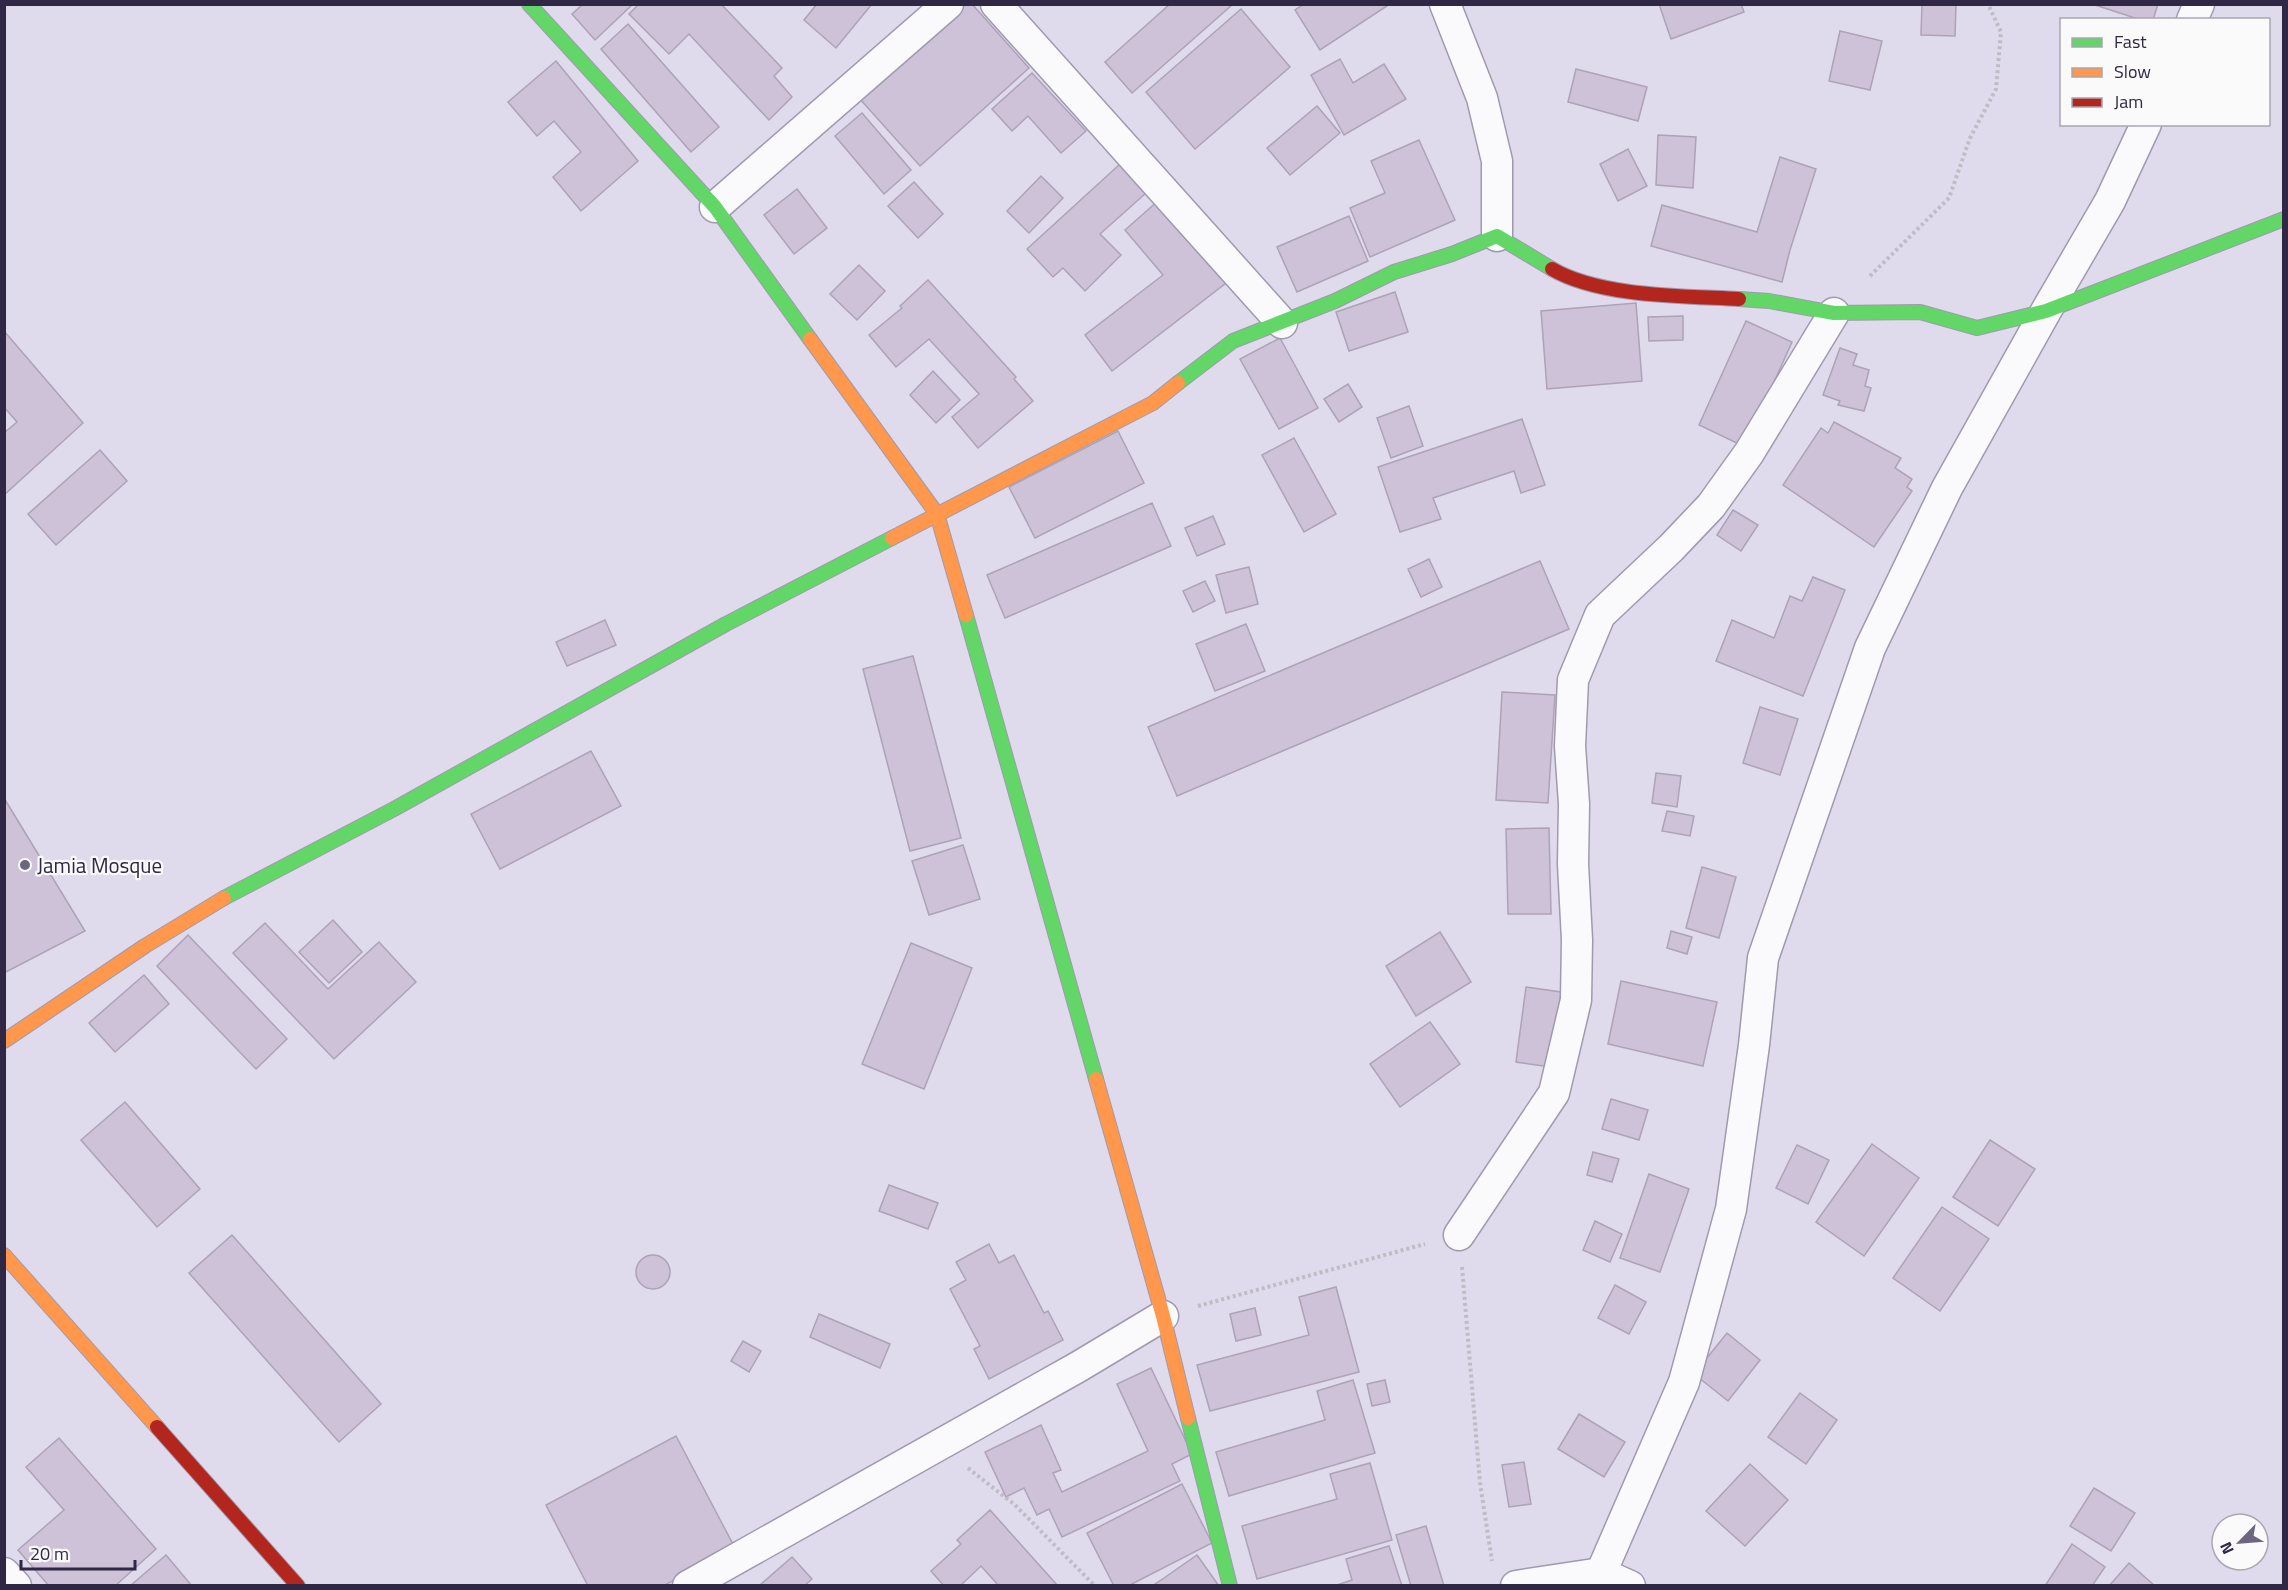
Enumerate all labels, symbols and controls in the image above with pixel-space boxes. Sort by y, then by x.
legend [2060,18,2270,126]
text: Fast [2114,28,2147,55]
text: Slow [2114,58,2151,85]
text: Jam [2114,88,2143,115]
place label: Jamia Mosque [37,849,162,881]
marker: Jamia Mosque [18,858,32,872]
north arrow [2210,1512,2270,1572]
scale bar [21,1533,135,1571]
text: N [2213,1538,2240,1558]
text: 20 m [30,1540,69,1567]

